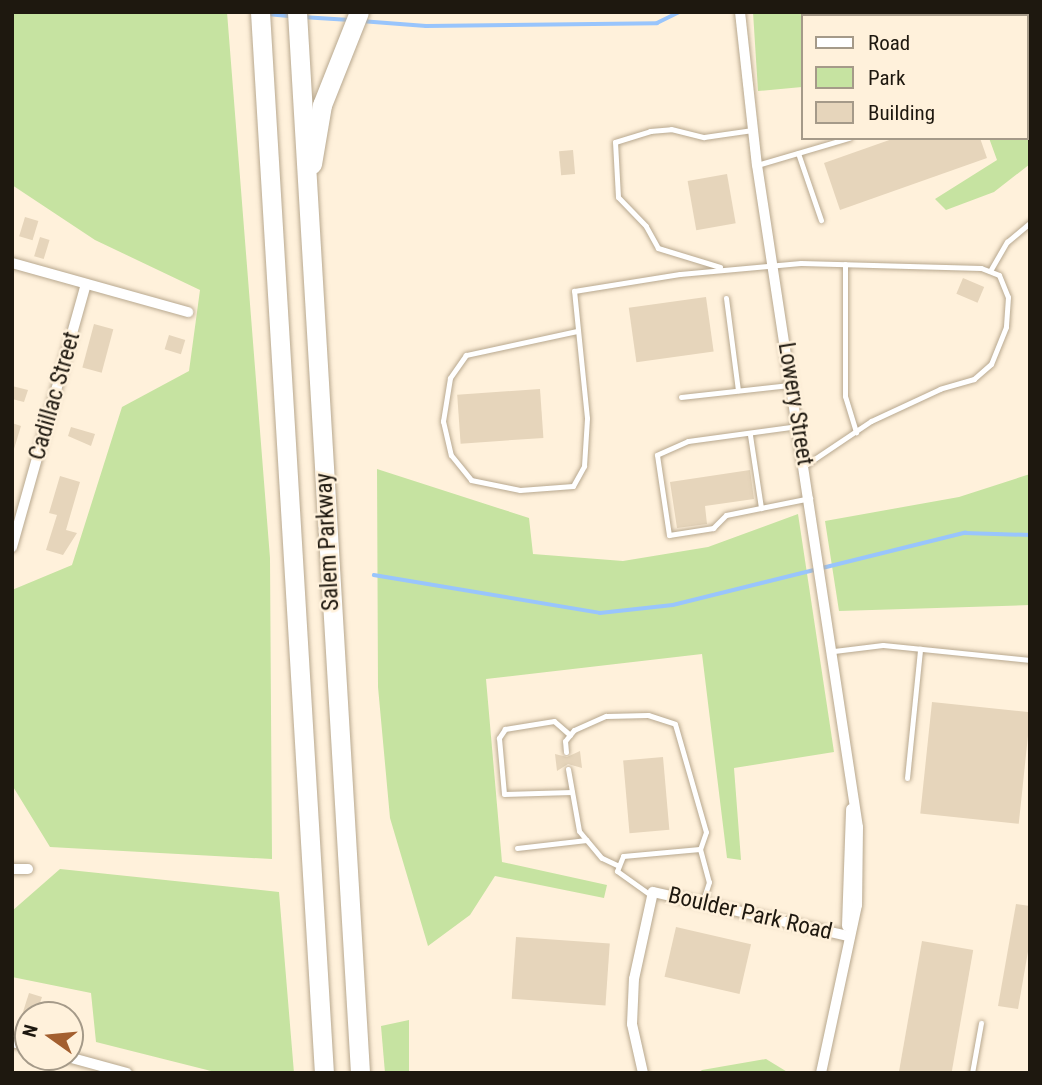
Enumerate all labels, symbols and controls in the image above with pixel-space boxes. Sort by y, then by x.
legend [800,14,1028,140]
text: Road [868,31,910,55]
text: Park [868,66,905,90]
text: Building [868,101,935,125]
street label: Cadillac Street [24,329,86,463]
street label: Lowery Street [772,341,818,467]
street label: Salem Parkway [311,472,345,612]
street label: Boulder Park Road [665,882,835,946]
north arrow [14,1001,84,1071]
text: N [18,1022,43,1040]

